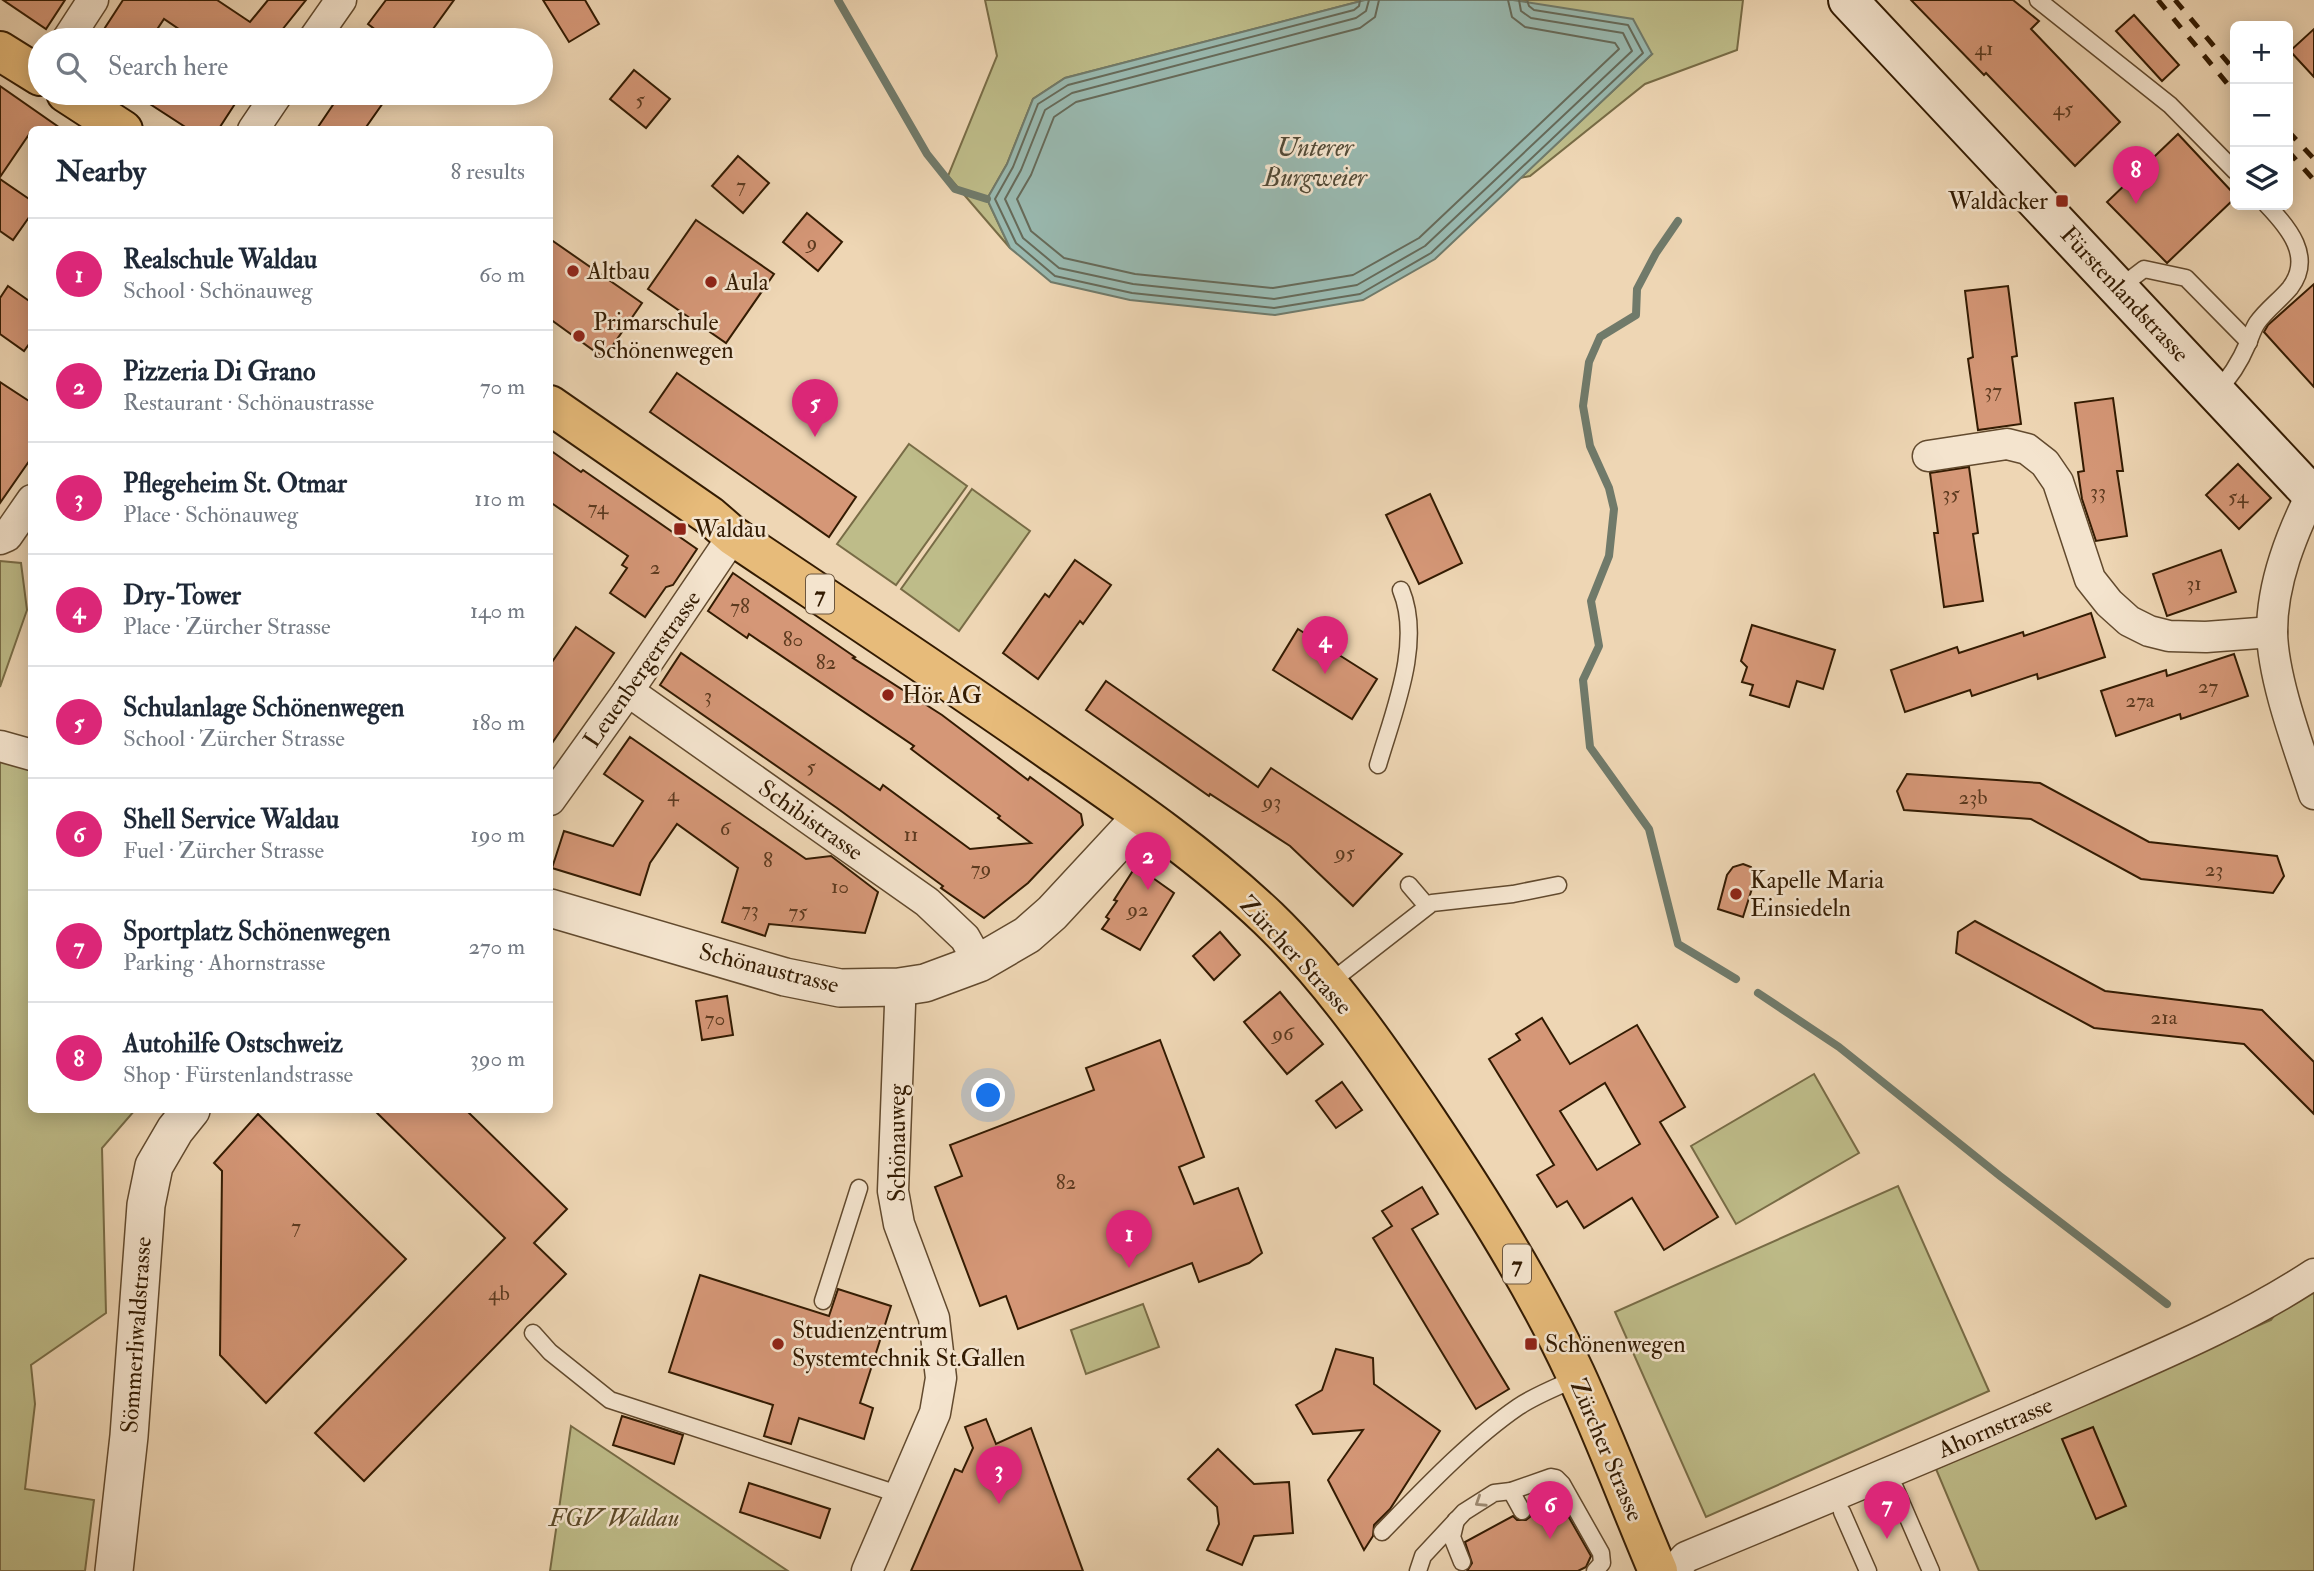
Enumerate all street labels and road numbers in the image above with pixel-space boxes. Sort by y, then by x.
street label: Fürstenlandstrasse [2053,220,2196,369]
road number: 7 [806,574,834,614]
street label: Leuenbergerstrasse [577,585,708,754]
street label: Schibistrasse [752,773,869,868]
street label: Zürcher Strasse [1232,889,1359,1021]
street label: Schönaustrasse [696,936,842,1001]
street label: Schönauweg [882,1083,913,1202]
street label: Sömmerliwaldstrasse [114,1236,159,1434]
road number: 7 [1503,1245,1531,1284]
street label: Zürcher Strasse [1563,1374,1651,1526]
street label: Ahornstrasse [1932,1389,2057,1466]

